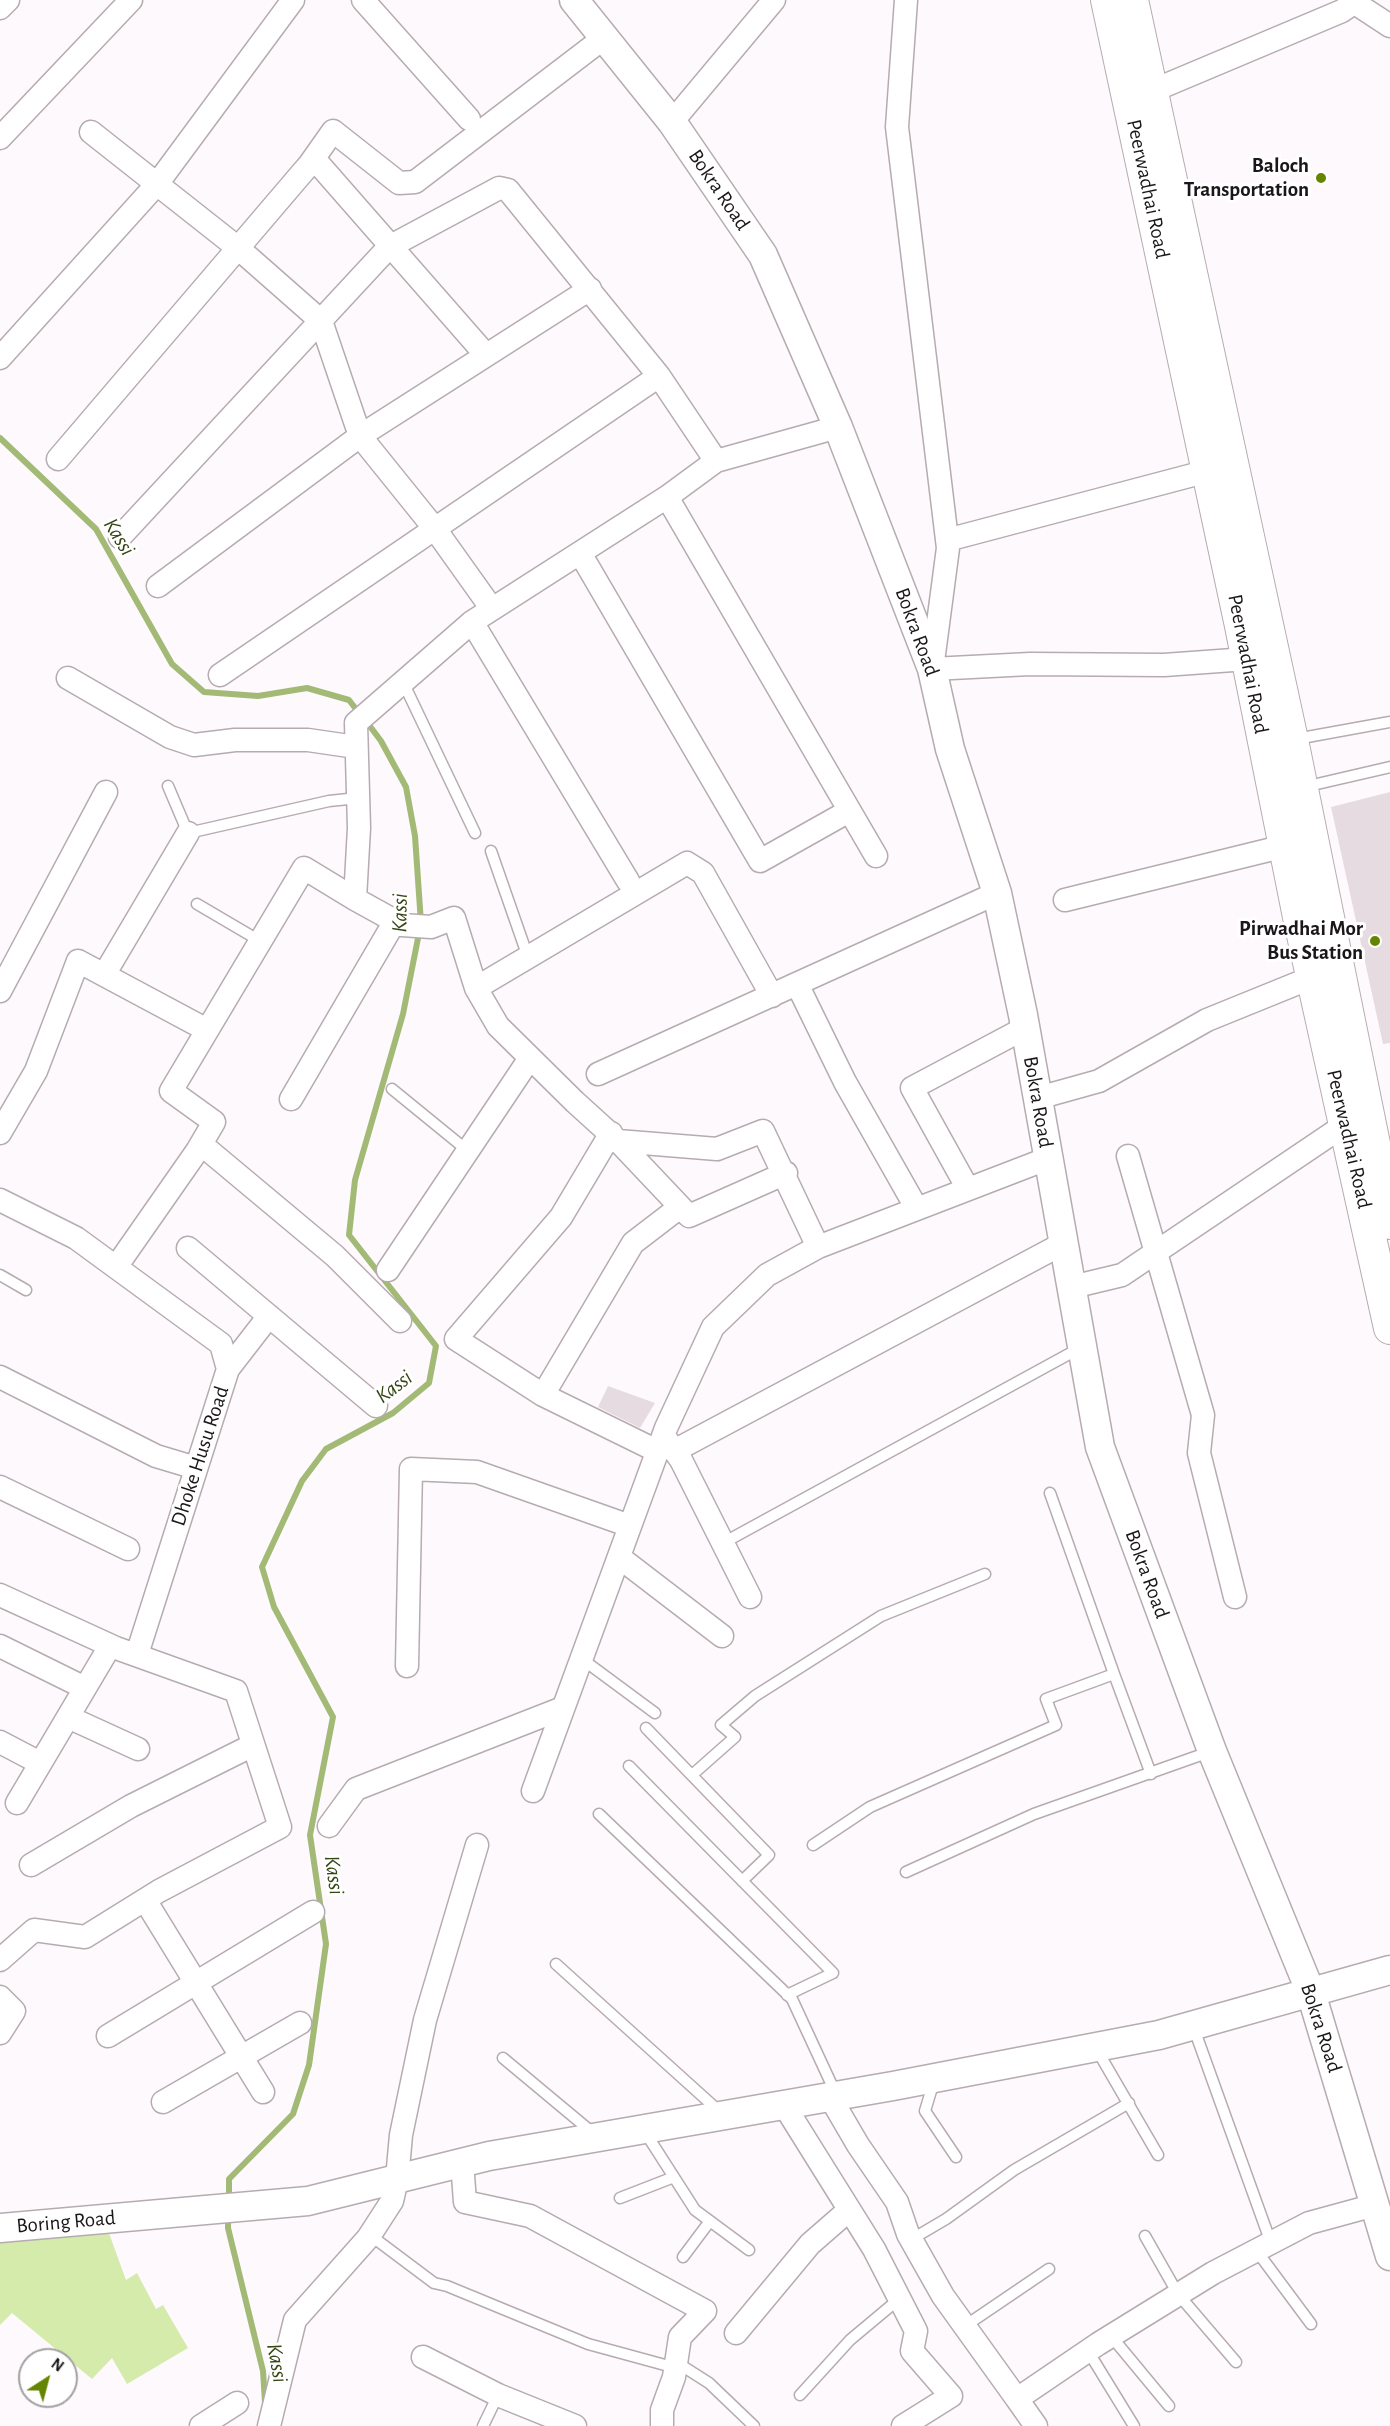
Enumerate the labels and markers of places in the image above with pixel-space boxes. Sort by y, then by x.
place label: Baloch Transportation [1184,153,1309,203]
marker: Baloch Transportation [1314,171,1328,185]
place label: Pirwadhai Mor Bus Station [1239,916,1363,966]
marker: Pirwadhai Mor Bus Station [1368,934,1382,948]

